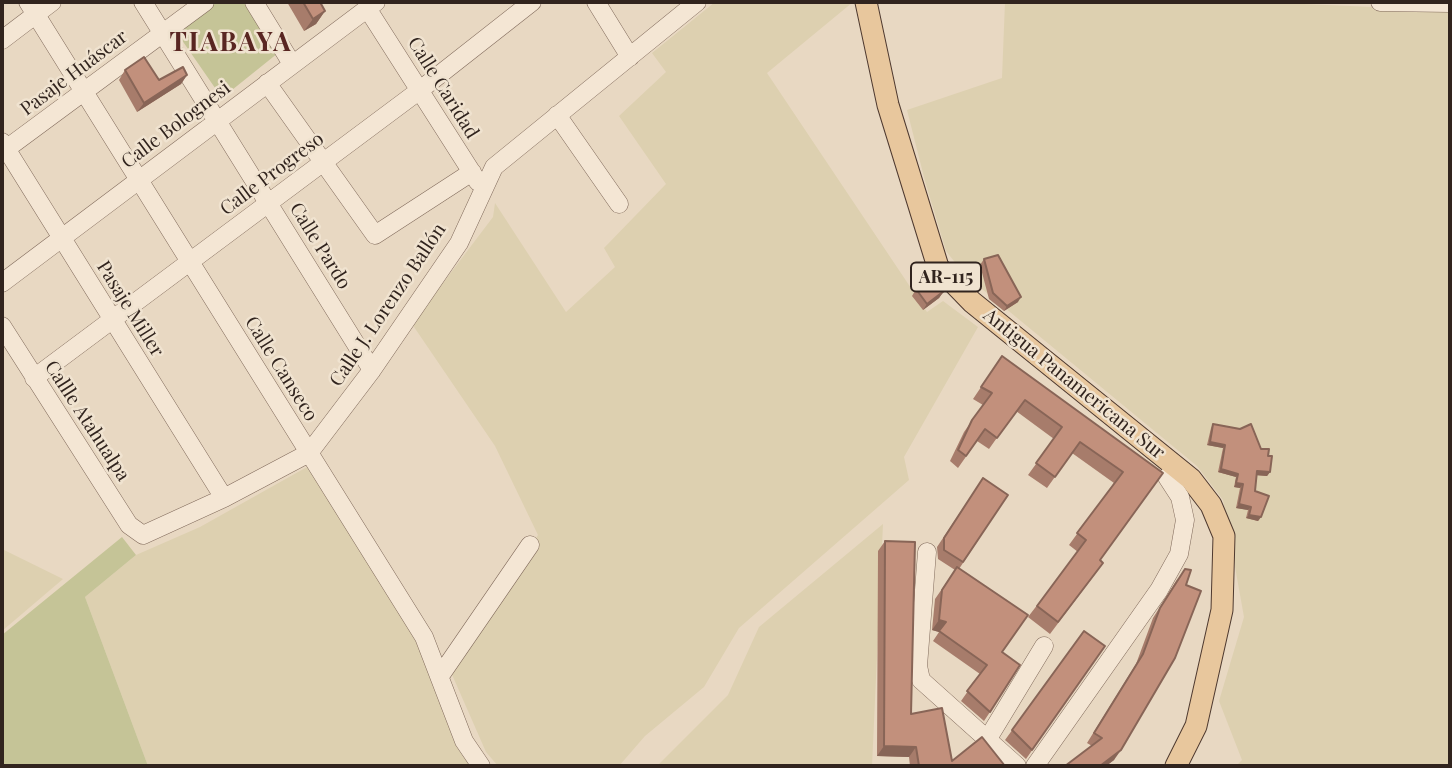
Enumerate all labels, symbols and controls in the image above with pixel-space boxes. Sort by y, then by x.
street label: Pasaje Huáscar [16,25,132,121]
district label: TIABAYA [170,27,292,59]
street label: Calle Caridad [403,33,483,143]
street label: Calle Bolognesi [117,77,235,173]
street label: Calle Progreso [216,128,328,220]
street label: Calle Pardo [284,199,356,293]
street label: Calle J. Lorenzo Ballón [325,219,451,391]
street label: Pasaje Miller [92,257,168,361]
road number: AR-115 [911,262,981,292]
street label: Antigua Panamericana Sur [979,304,1169,464]
street label: Calle Canseco [240,312,322,426]
street label: Callle Atahualpa [40,357,134,485]

